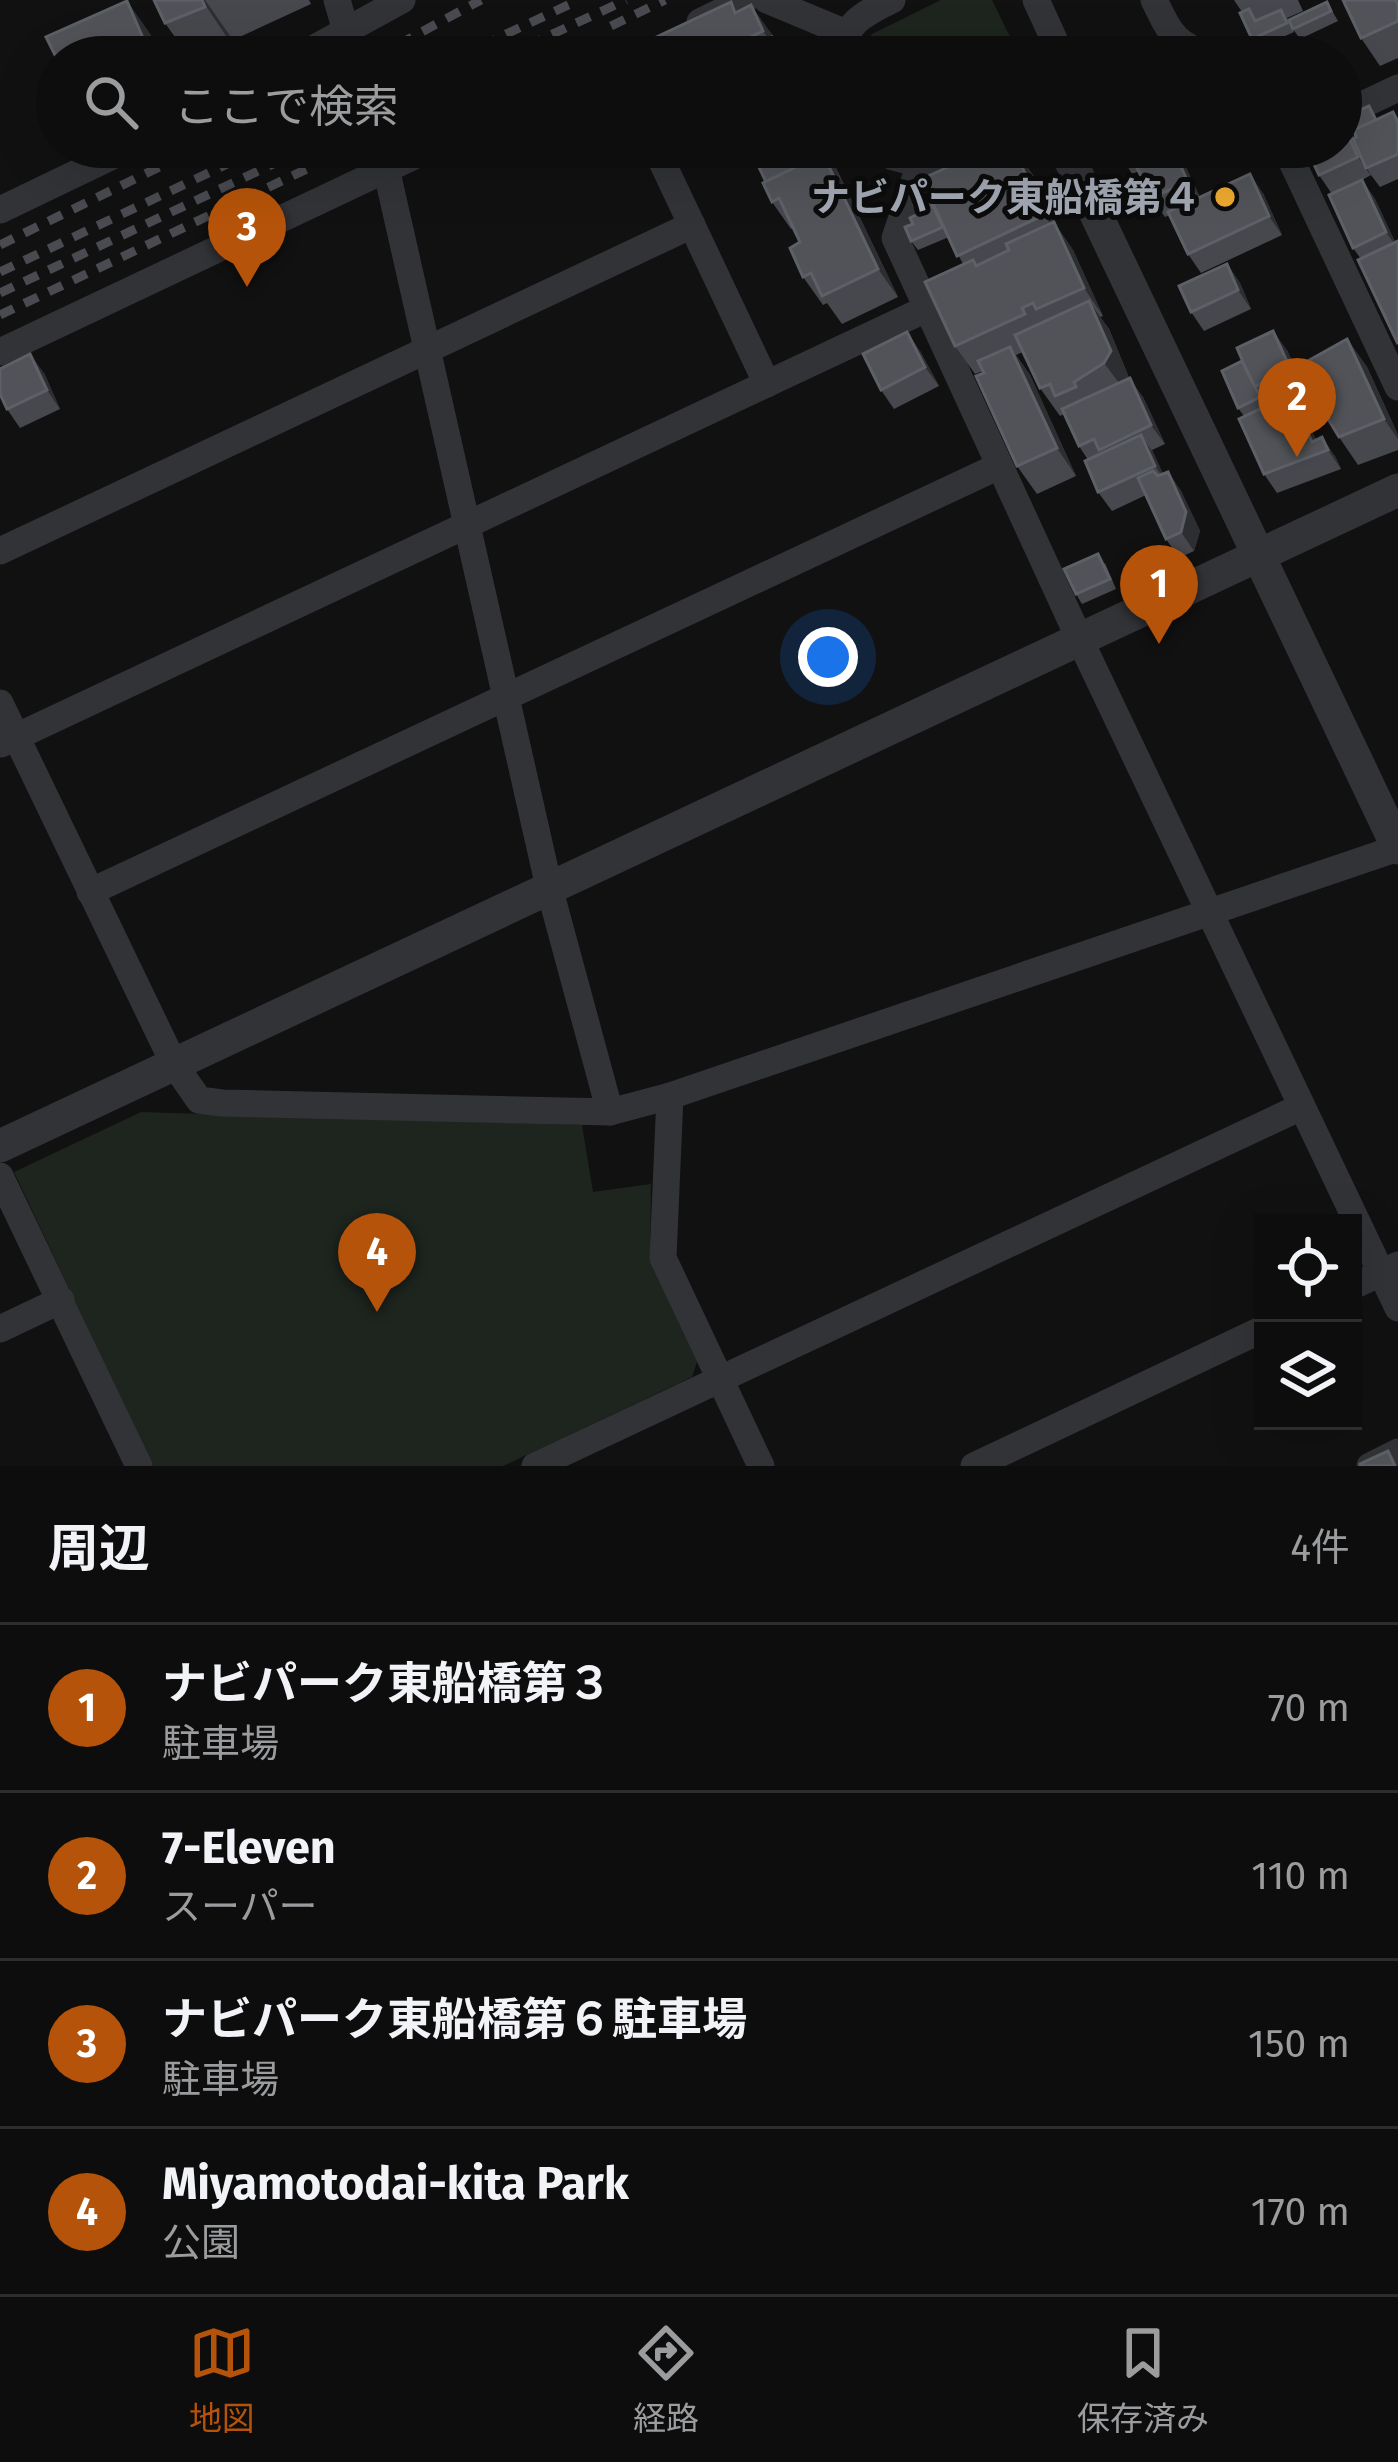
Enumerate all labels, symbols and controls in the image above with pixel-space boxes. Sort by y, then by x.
search box [36,36,1362,168]
icon: search [78,69,144,135]
text: ここで検索 [174,80,399,134]
place label: ナビパーク東船橋第４ [811,175,1201,221]
marker: ナビパーク東船橋第４ [1212,184,1238,210]
pin: 3 [208,188,286,287]
pin: 2 [1258,358,1336,457]
pin: 1 [1120,545,1198,644]
your location [798,627,858,687]
pin: 4 [338,1213,416,1312]
map controls [1254,1214,1362,1430]
button: locate [1254,1214,1362,1322]
button: layers [1254,1322,1362,1430]
text: 周辺 [48,1518,150,1580]
text: 4件 [1290,1525,1350,1571]
text: ナビパーク東船橋第３ [162,1657,612,1711]
text: 1 [78,1685,96,1731]
text: 70 m [1268,1685,1350,1731]
text: 駐車場 [162,1721,279,1767]
text: 7-Eleven [162,1821,336,1875]
text: 2 [77,1853,97,1899]
text: 110 m [1251,1853,1350,1899]
text: スーパー [162,1884,318,1930]
text: ナビパーク東船橋第６駐車場 [162,1993,747,2047]
text: 3 [77,2021,97,2067]
text: 150 m [1248,2021,1350,2067]
text: 駐車場 [162,2057,279,2103]
text: Miyamotodai-kita Park [162,2157,629,2211]
text: 4 [76,2189,98,2235]
text: 170 m [1251,2189,1350,2235]
text: 公園 [162,2220,240,2266]
tab: 地図 [189,2320,255,2440]
tab: 経路 [633,2320,699,2440]
tab: 保存済み [1077,2320,1209,2440]

